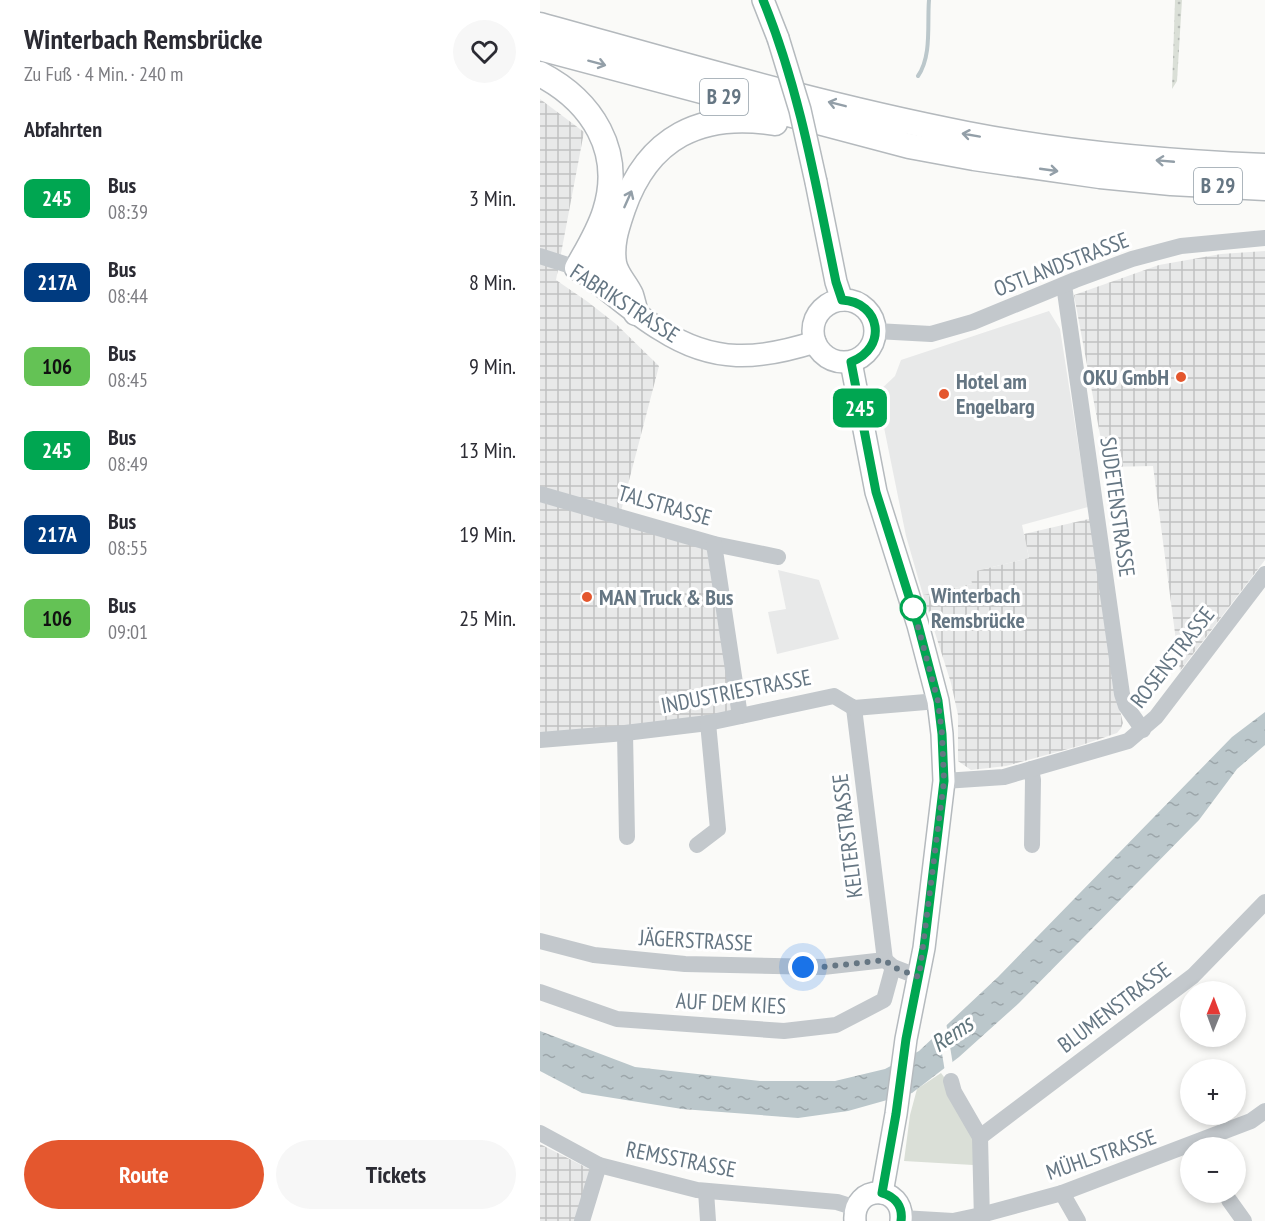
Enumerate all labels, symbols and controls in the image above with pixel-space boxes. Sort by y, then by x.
text: Winterbach Remsbrücke [24,20,263,57]
button: heart [453,20,516,83]
one-way arrow [587,58,606,69]
text: Zu Fuß · 4 Min. · 240 m [24,61,183,87]
road number: B 29 [700,79,748,115]
one-way arrow [828,98,847,110]
text: Abfahrten [24,115,102,143]
one-way arrow [962,129,982,140]
one-way arrow [1155,155,1175,166]
one-way arrow [1039,164,1059,175]
road number: B 29 [1194,168,1242,204]
text: Bus [108,171,136,199]
text: 3 Min. [469,184,516,212]
text: 245 [42,185,72,212]
one-way arrow [623,190,634,208]
text: 08:39 [108,199,148,225]
street label: OSTLANDSTRASSE [990,225,1132,303]
text: Bus [108,255,136,283]
street label: FABRIKSTRASSE [565,257,685,349]
text: 8 Min. [469,268,516,296]
text: 217A [37,269,77,296]
text: 08:44 [108,283,148,309]
text: Bus [108,339,136,367]
text: 9 Min. [469,352,516,380]
text: 106 [42,353,72,380]
place label: OKU GmbH [1083,363,1169,391]
text: 08:45 [108,367,148,393]
place label: Hotel am Engelbarg [956,367,1035,420]
marker: OKU GmbH [1174,370,1188,384]
marker: Hotel am Engelbarg [937,387,951,401]
line badge: 245 [826,388,894,428]
text: 245 [845,395,875,422]
text: Bus [108,423,136,451]
street label: SUDETENSTRASSE [1094,435,1142,579]
text: 13 Min. [459,436,516,464]
text: 245 [42,437,72,464]
text: 08:49 [108,451,148,477]
street label: TALSTRASSE [615,478,715,532]
text: Bus [108,507,136,535]
text: 19 Min. [459,520,516,548]
text: 217A [37,521,77,548]
text: 08:55 [108,535,148,561]
place label: Winterbach Remsbrücke [930,581,1025,634]
place label: MAN Truck & Bus [599,583,734,611]
marker: MAN Truck & Bus [580,590,594,604]
text: Bus [108,591,136,619]
marker: Winterbach Remsbrücke [900,595,926,621]
street label: ROSENSTRASSE [1124,601,1220,713]
text: 25 Min. [459,604,516,632]
text: 106 [42,605,72,632]
text: 09:01 [108,619,148,645]
street label: INDUSTRIESTRASSE [659,663,813,719]
street label: KELTERSTRASSE [825,772,869,900]
street label: JÄGERSTRASSE [637,923,754,957]
your location [788,952,818,982]
street label: BLUMENSTRASSE [1052,955,1176,1059]
north arrow [1180,981,1246,1047]
map controls [1180,981,1246,1203]
street label: AUF DEM KIES [675,986,787,1020]
water label: Rems [925,1007,981,1059]
button: + [1180,1059,1246,1125]
street label: MÜHLSTRASSE [1042,1122,1160,1186]
street label: REMSSTRASSE [624,1135,738,1183]
button: − [1180,1137,1246,1203]
button: Route [24,1140,264,1209]
button: Tickets [276,1140,516,1209]

